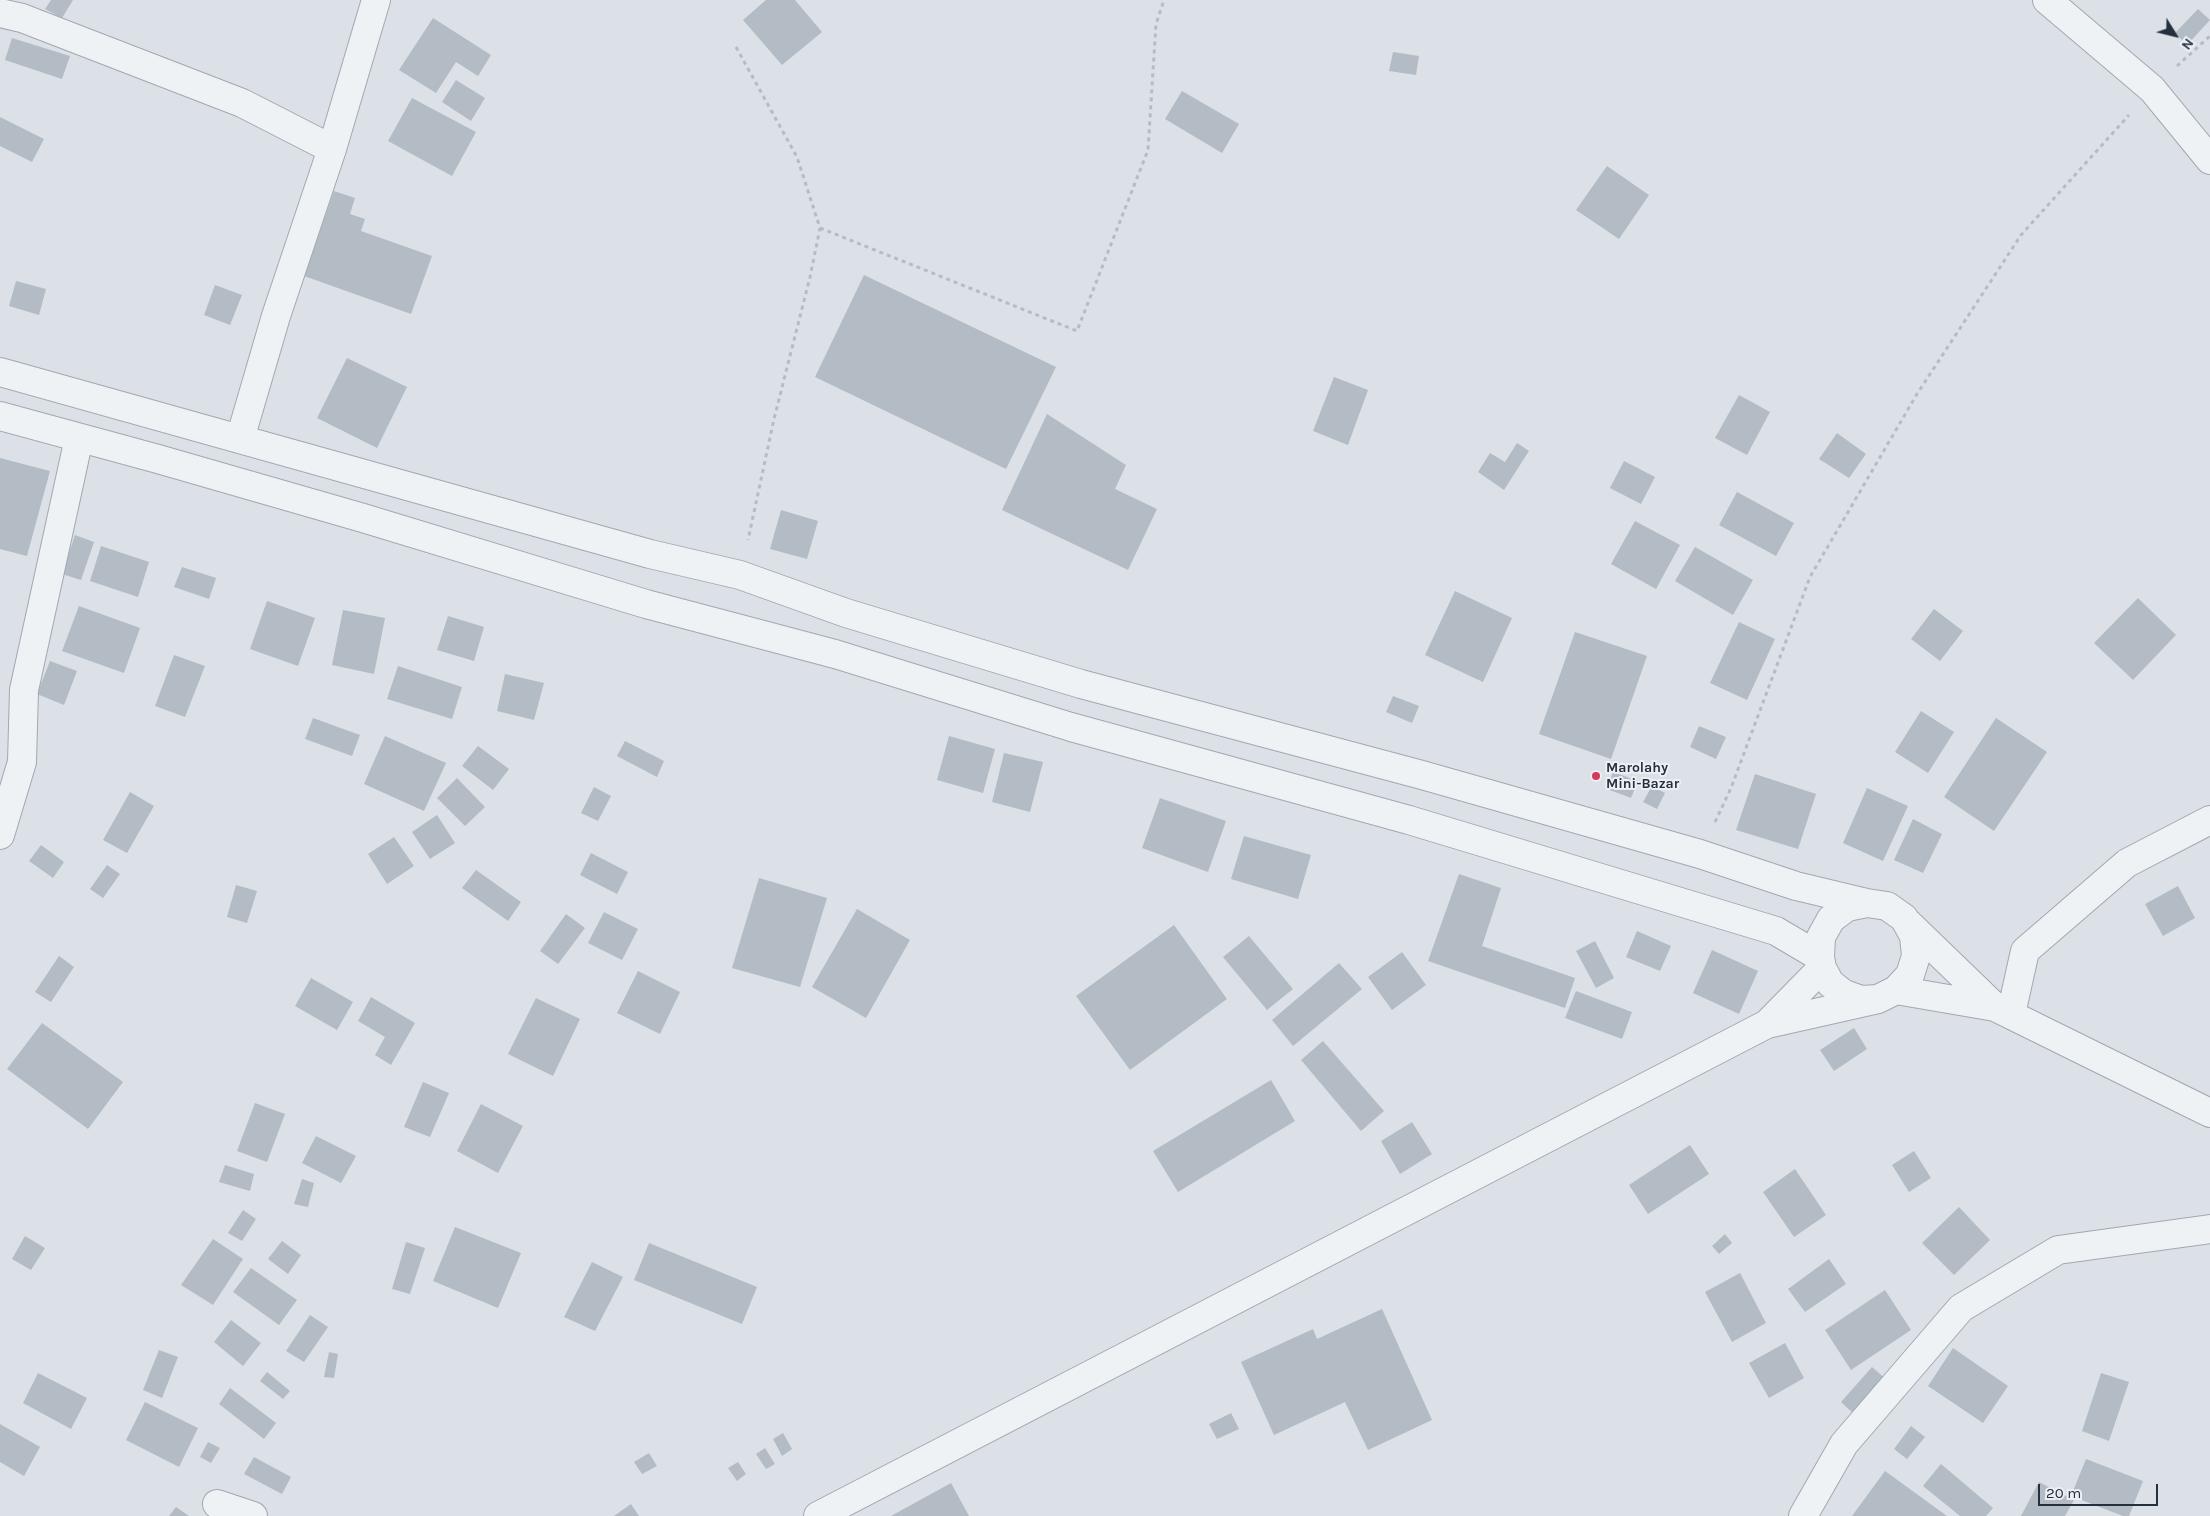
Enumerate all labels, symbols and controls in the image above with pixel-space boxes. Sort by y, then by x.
north arrow [2150,10,2200,60]
text: N [2178,35,2197,53]
place label: Marolahy Mini-Bazar [1606,760,1679,792]
marker: Marolahy Mini-Bazar [1590,770,1602,782]
scale bar [2040,1474,2160,1506]
text: 20 m [2046,1484,2081,1502]

